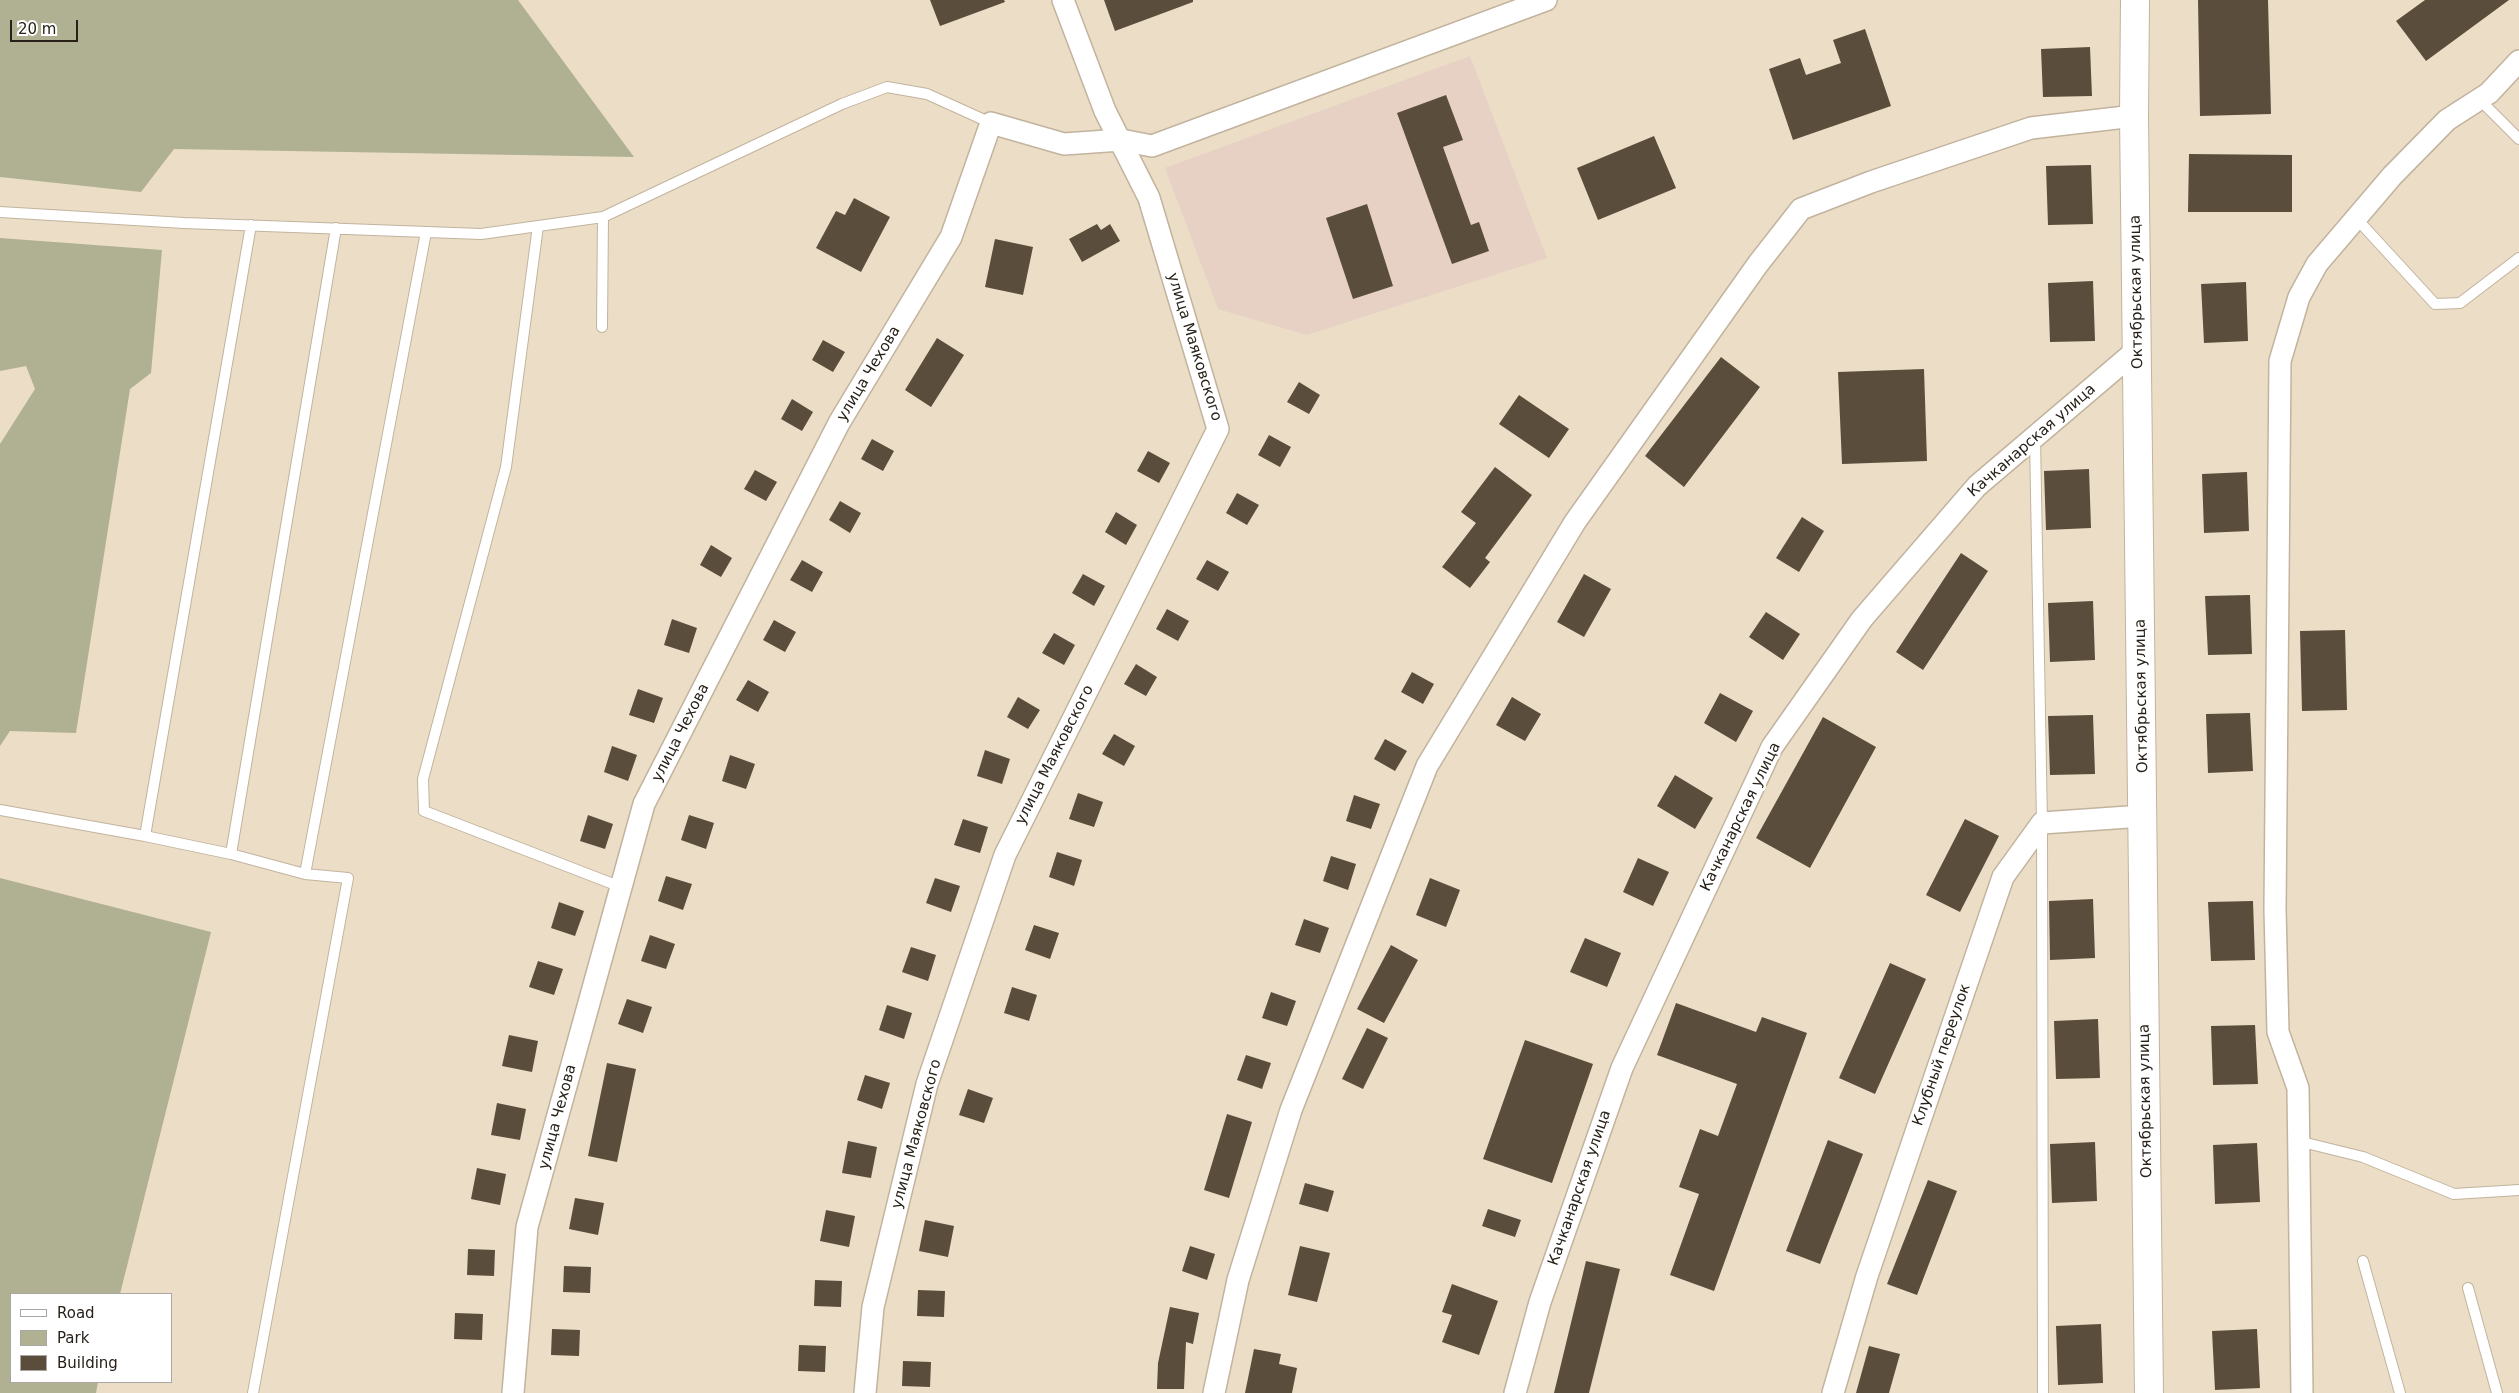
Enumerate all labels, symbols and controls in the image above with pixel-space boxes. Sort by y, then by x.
scale bar [12,10,80,42]
text: 20 m [18,20,56,38]
street label: Октябрьская улица [2127,215,2147,369]
street label: улица Маяковского [1163,271,1225,423]
street label: улица Чехова [833,323,905,425]
street label: Качканарская улица [1964,381,2100,501]
street label: Октябрьская улица [2132,619,2152,773]
street label: улица Чехова [648,681,714,785]
street label: улица Маяковского [1012,682,1098,828]
street label: Качканарская улица [1697,740,1785,894]
street label: Клубный переулок [1909,982,1975,1128]
street label: Октябрьская улица [2136,1024,2156,1178]
street label: улица Маяковского [888,1057,946,1211]
street label: улица Чехова [535,1063,581,1171]
street label: Качканарская улица [1545,1108,1615,1268]
legend [10,1293,172,1383]
text: Road [57,1304,95,1322]
text: Park [57,1329,89,1347]
text: Building [57,1354,118,1372]

